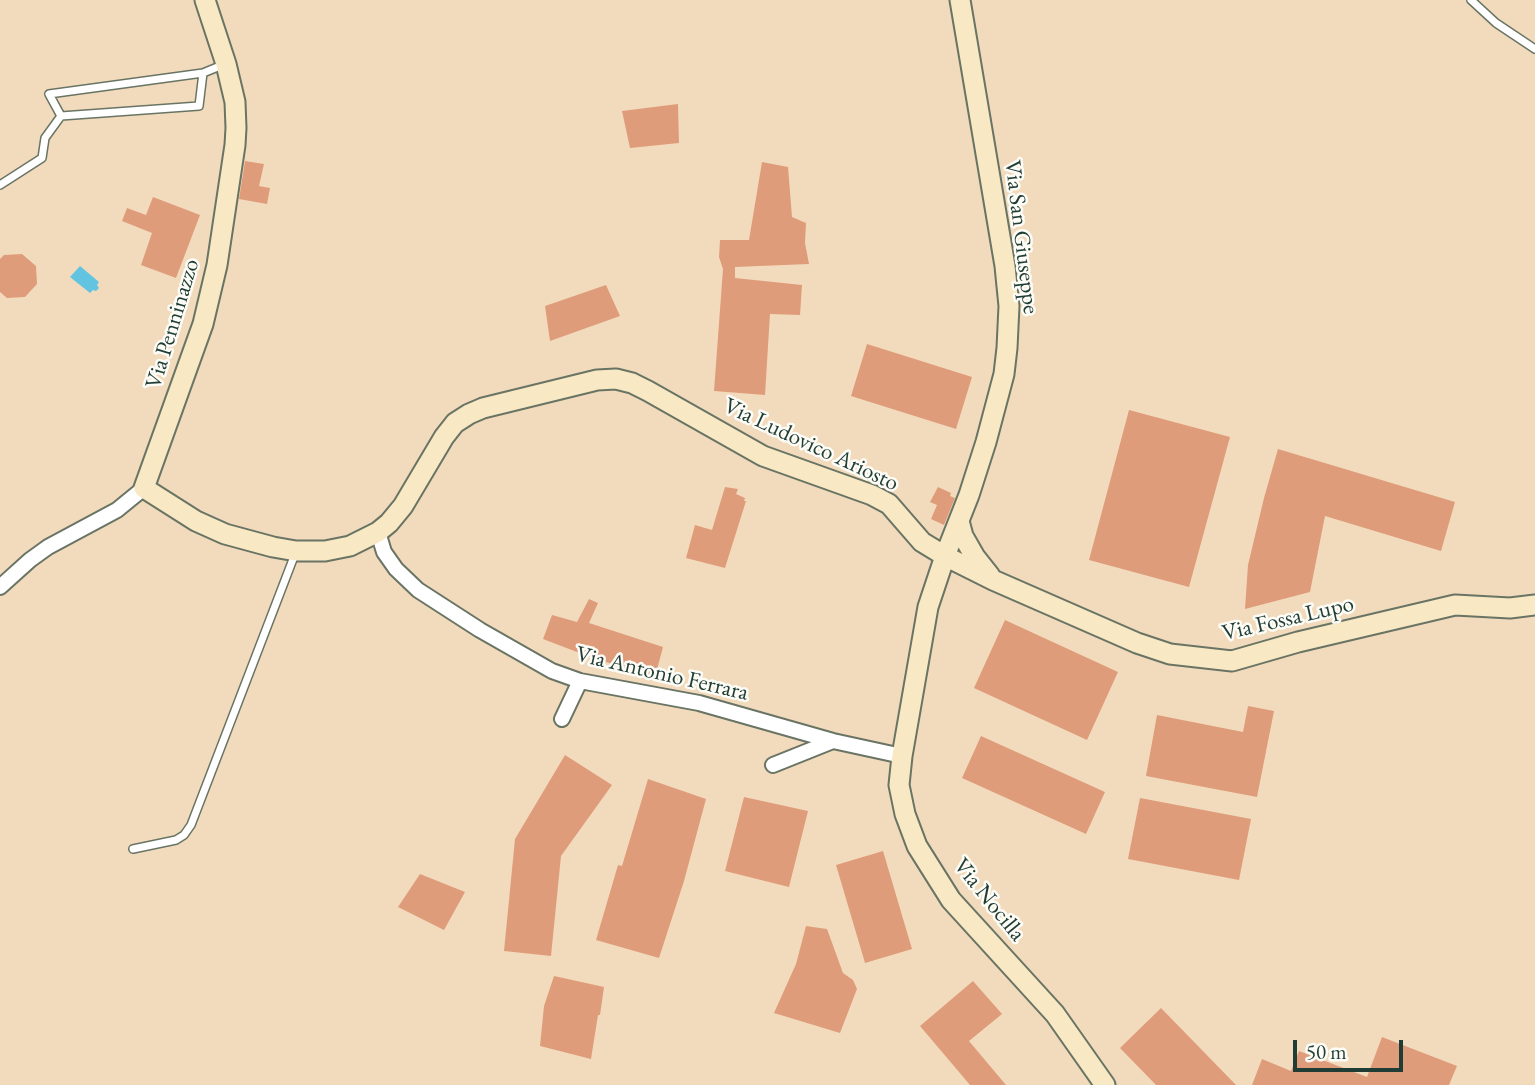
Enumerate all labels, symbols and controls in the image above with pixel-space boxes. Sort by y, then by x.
street label: Via San Giuseppe [998,159,1044,315]
street label: Via Penninazzo [140,256,206,392]
street label: Via Ludovico Ariosto [719,392,903,498]
street label: Via Fossa Lupo [1219,590,1357,648]
street label: Via Antonio Ferrara [573,641,751,707]
street label: Via Nocilla [947,853,1031,947]
scale bar [1297,1026,1407,1070]
text: 50 m [1306,1038,1347,1065]

